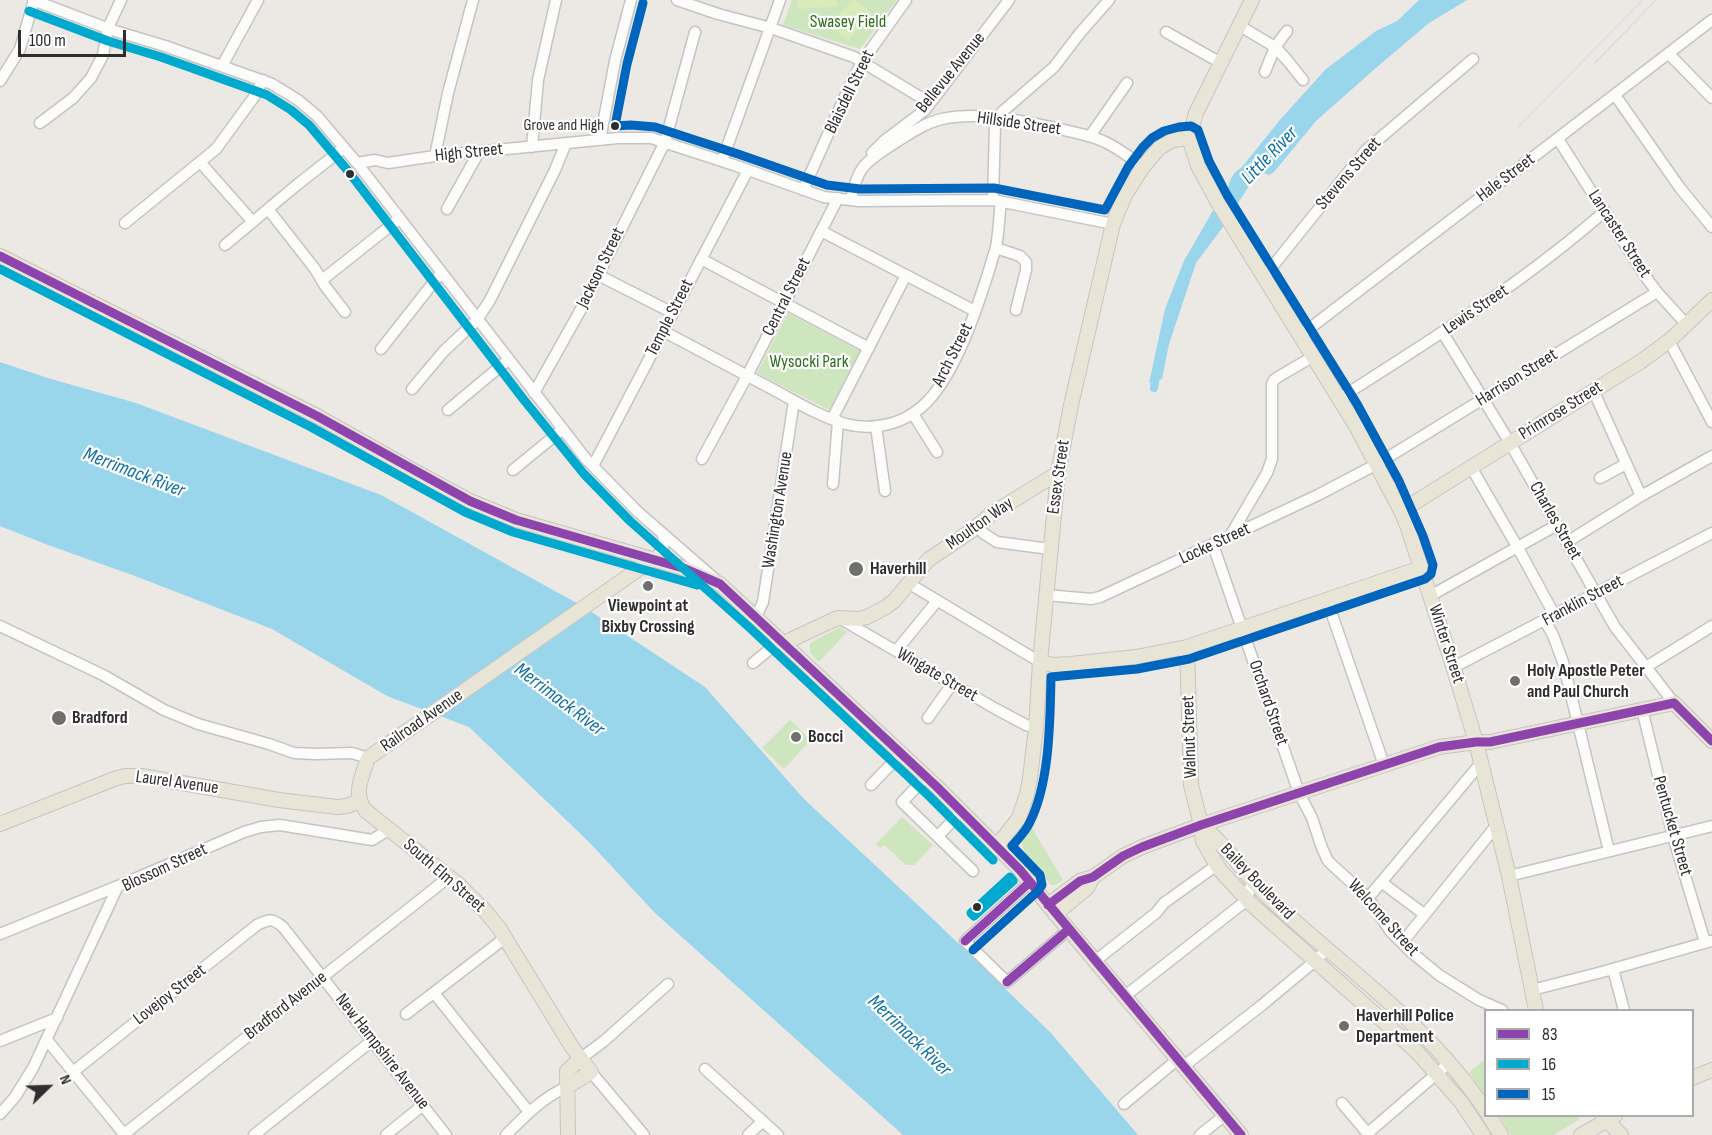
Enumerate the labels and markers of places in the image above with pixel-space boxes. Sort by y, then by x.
place label: Grove and High [524,116,604,136]
marker: Grove and High [609,120,621,132]
unlabelled marker [344,168,356,180]
place label: Haverhill [870,558,926,580]
marker: Haverhill [847,560,865,578]
marker: Viewpoint at Bixby Crossing [641,579,655,593]
place label: Viewpoint at Bixby Crossing [602,595,694,638]
place label: Holy Apostle Peter and Paul Church [1527,660,1645,702]
marker: Holy Apostle Peter and Paul Church [1508,674,1522,688]
place label: Bradford [72,707,128,729]
marker: Bradford [50,709,68,727]
place label: Bocci [808,726,843,748]
marker: Bocci [789,730,803,744]
unlabelled marker [971,901,983,913]
place label: Haverhill Police Department [1356,1005,1454,1048]
marker: Haverhill Police Department [1337,1019,1351,1033]

